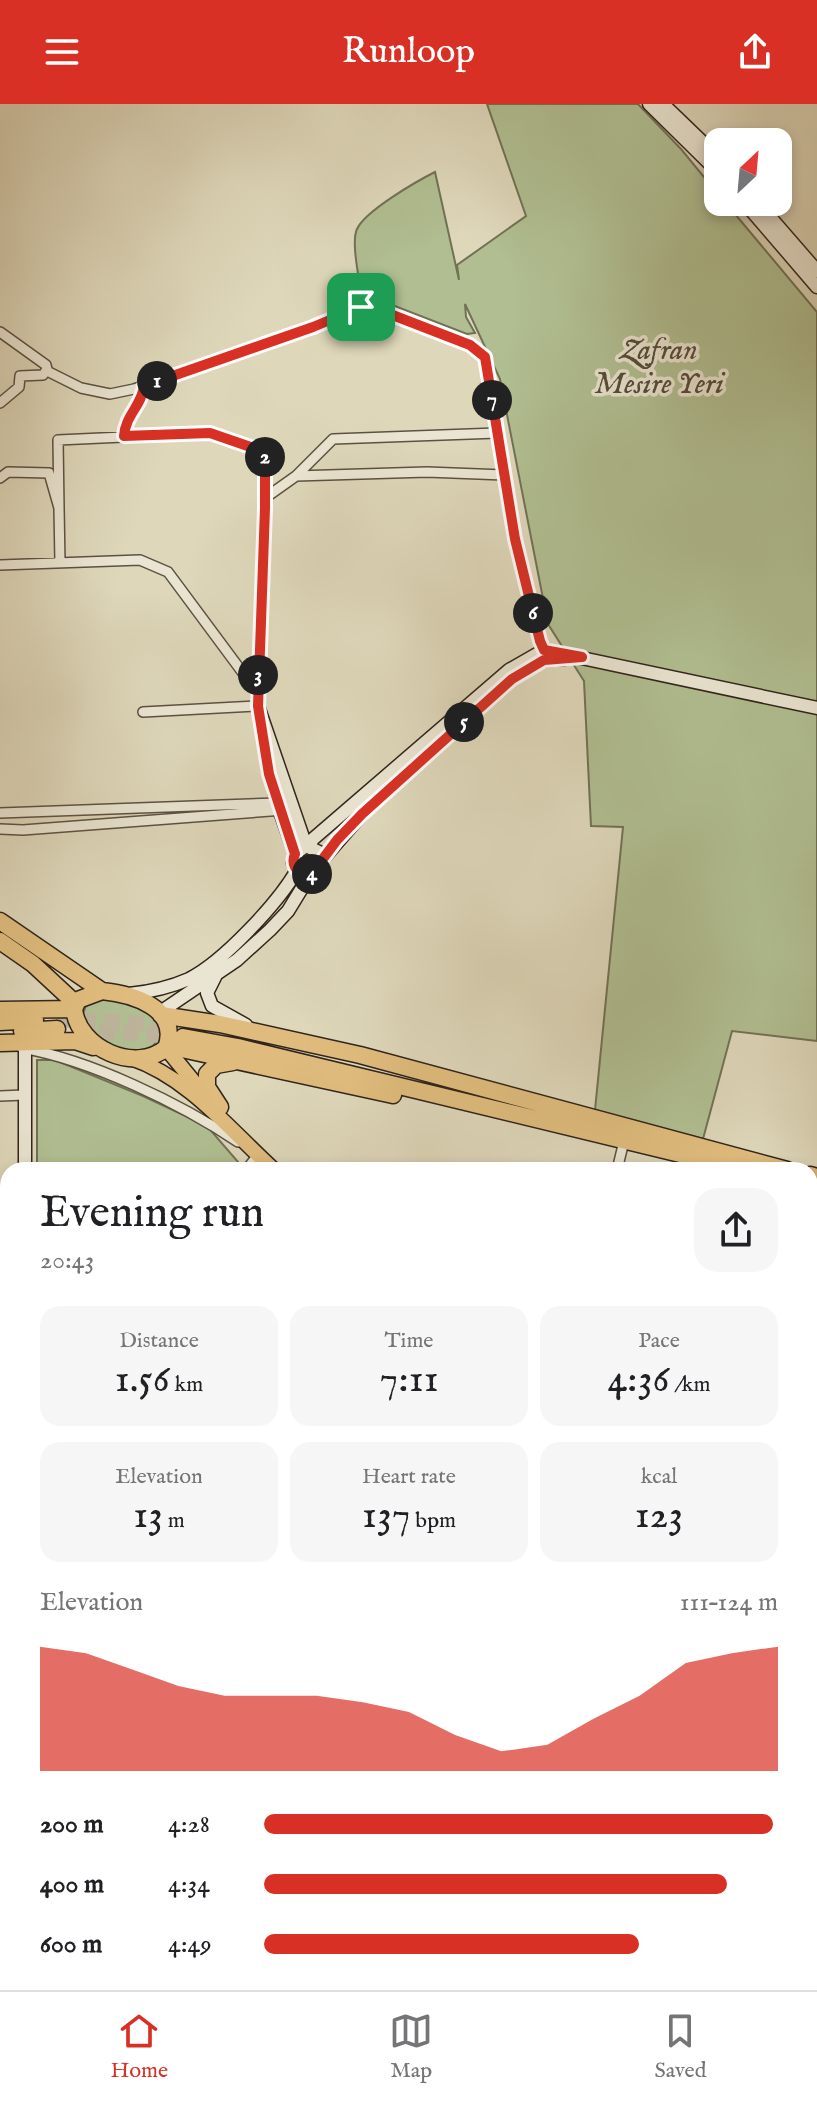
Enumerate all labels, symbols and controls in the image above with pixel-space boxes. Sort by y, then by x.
text: Runloop [342,29,475,75]
icon: menu [40,30,84,74]
icon: share [733,30,777,74]
north arrow [704,128,792,216]
map controls [704,128,792,216]
pin [327,273,395,341]
icon: arrive [339,285,383,329]
park label: Zafran Mesire Yeri [594,332,726,404]
pin: 1 [137,361,177,401]
text: 1 [153,367,161,395]
pin: 7 [472,380,512,420]
text: 7 [487,386,497,414]
pin: 2 [245,437,285,477]
text: 2 [260,443,270,471]
pin: 6 [513,593,553,633]
text: 6 [528,599,538,627]
pin: 3 [238,655,278,695]
text: 3 [254,661,262,689]
pin: 5 [444,702,484,742]
text: 5 [460,708,468,736]
pin: 4 [292,854,332,894]
text: 4 [307,860,317,888]
text: Evening run [40,1186,264,1242]
button: share [694,1188,778,1272]
text: 20:43 [40,1244,94,1277]
text: Distance [119,1327,199,1355]
text: Time [385,1327,433,1355]
text: Pace [638,1327,680,1355]
text: 1.56 [115,1355,170,1406]
text: 7:11 [379,1355,439,1406]
text: 4:36 [607,1355,669,1406]
text: km [170,1371,203,1399]
text: /km [669,1371,711,1399]
text: Elevation [115,1463,203,1491]
text: Heart rate [362,1463,456,1491]
text: kcal [641,1463,677,1491]
text: 13 [133,1491,163,1542]
text: 137 [362,1491,411,1542]
text: 123 [635,1491,683,1542]
text: m [163,1507,185,1535]
text: bpm [411,1507,456,1535]
text: Elevation [40,1586,143,1619]
text: 111–124 m [680,1586,778,1619]
text: 200 m [40,1808,104,1841]
text: 4:28 [168,1808,210,1841]
text: 400 m [40,1868,104,1901]
text: 4:34 [168,1868,210,1901]
text: 600 m [40,1928,102,1961]
text: 4:49 [168,1928,212,1961]
tab: Home [111,2009,168,2085]
tab: Map [389,2009,433,2085]
tab: Saved [654,2009,706,2085]

